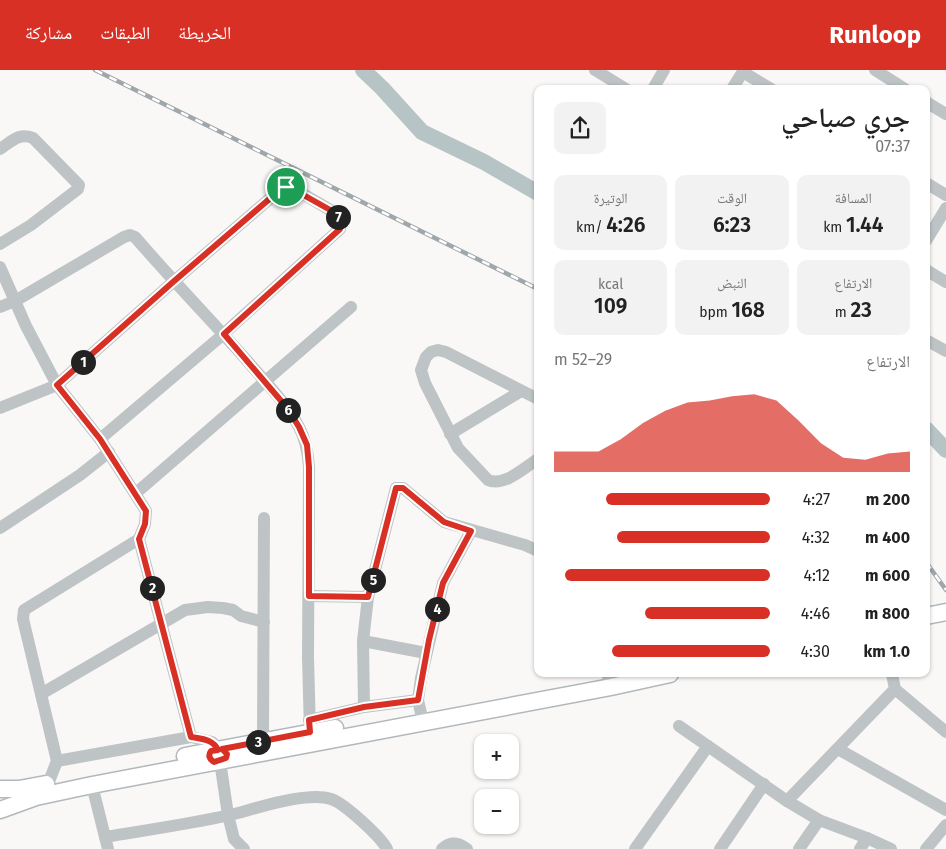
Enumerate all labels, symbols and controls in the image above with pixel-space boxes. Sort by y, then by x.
text: Runloop [829,21,921,49]
text: مشاركة [25,22,72,44]
text: الطبقات [100,22,150,44]
text: الخريطة [178,22,231,44]
text: جري صباحي [781,101,910,134]
button: share [554,102,606,154]
text: 07:37 [875,137,910,156]
pin [265,166,307,208]
icon: arrive [272,173,300,201]
text: الوتيرة [594,190,628,207]
text: الوقت [717,190,747,207]
text: المسافة [835,190,872,207]
pin: 7 [326,204,350,230]
text: 7 [335,209,342,226]
text: 4:26 [606,212,645,238]
text: 6:23 [713,212,751,238]
text: 1.44 [846,212,884,238]
text: /km [576,219,606,236]
text: km [823,219,846,236]
text: النبض [717,275,747,292]
text: الارتفاع [834,275,872,292]
text: kcal [598,276,623,293]
text: 109 [594,293,627,319]
text: 168 [732,297,765,323]
text: 23 [850,297,872,323]
text: bpm [699,304,732,321]
text: m [835,304,850,321]
pin: 1 [70,350,96,374]
text: 29–52 m [554,350,612,369]
text: الارتفاع [866,352,910,371]
text: 1 [80,354,87,371]
pin: 6 [276,398,300,422]
text: 6 [285,402,292,419]
text: 4:27 [803,490,830,509]
text: 200 m [866,490,910,509]
text: 4:32 [802,528,830,547]
text: 400 m [865,528,910,547]
text: 4:12 [803,566,830,585]
text: 600 m [865,566,910,585]
pin: 5 [360,568,386,592]
text: 5 [370,572,377,589]
pin: 2 [140,576,164,600]
text: 2 [149,580,156,597]
pin: 4 [424,596,450,622]
text: 4 [434,601,441,618]
text: 4:46 [801,604,830,623]
text: 800 m [865,604,910,623]
text: 4:30 [801,642,830,661]
text: 1.0 km [863,642,910,661]
pin: 3 [246,730,270,754]
text: 3 [255,734,262,751]
map controls [474,734,519,834]
button: + [474,734,519,779]
button: − [474,789,519,834]

